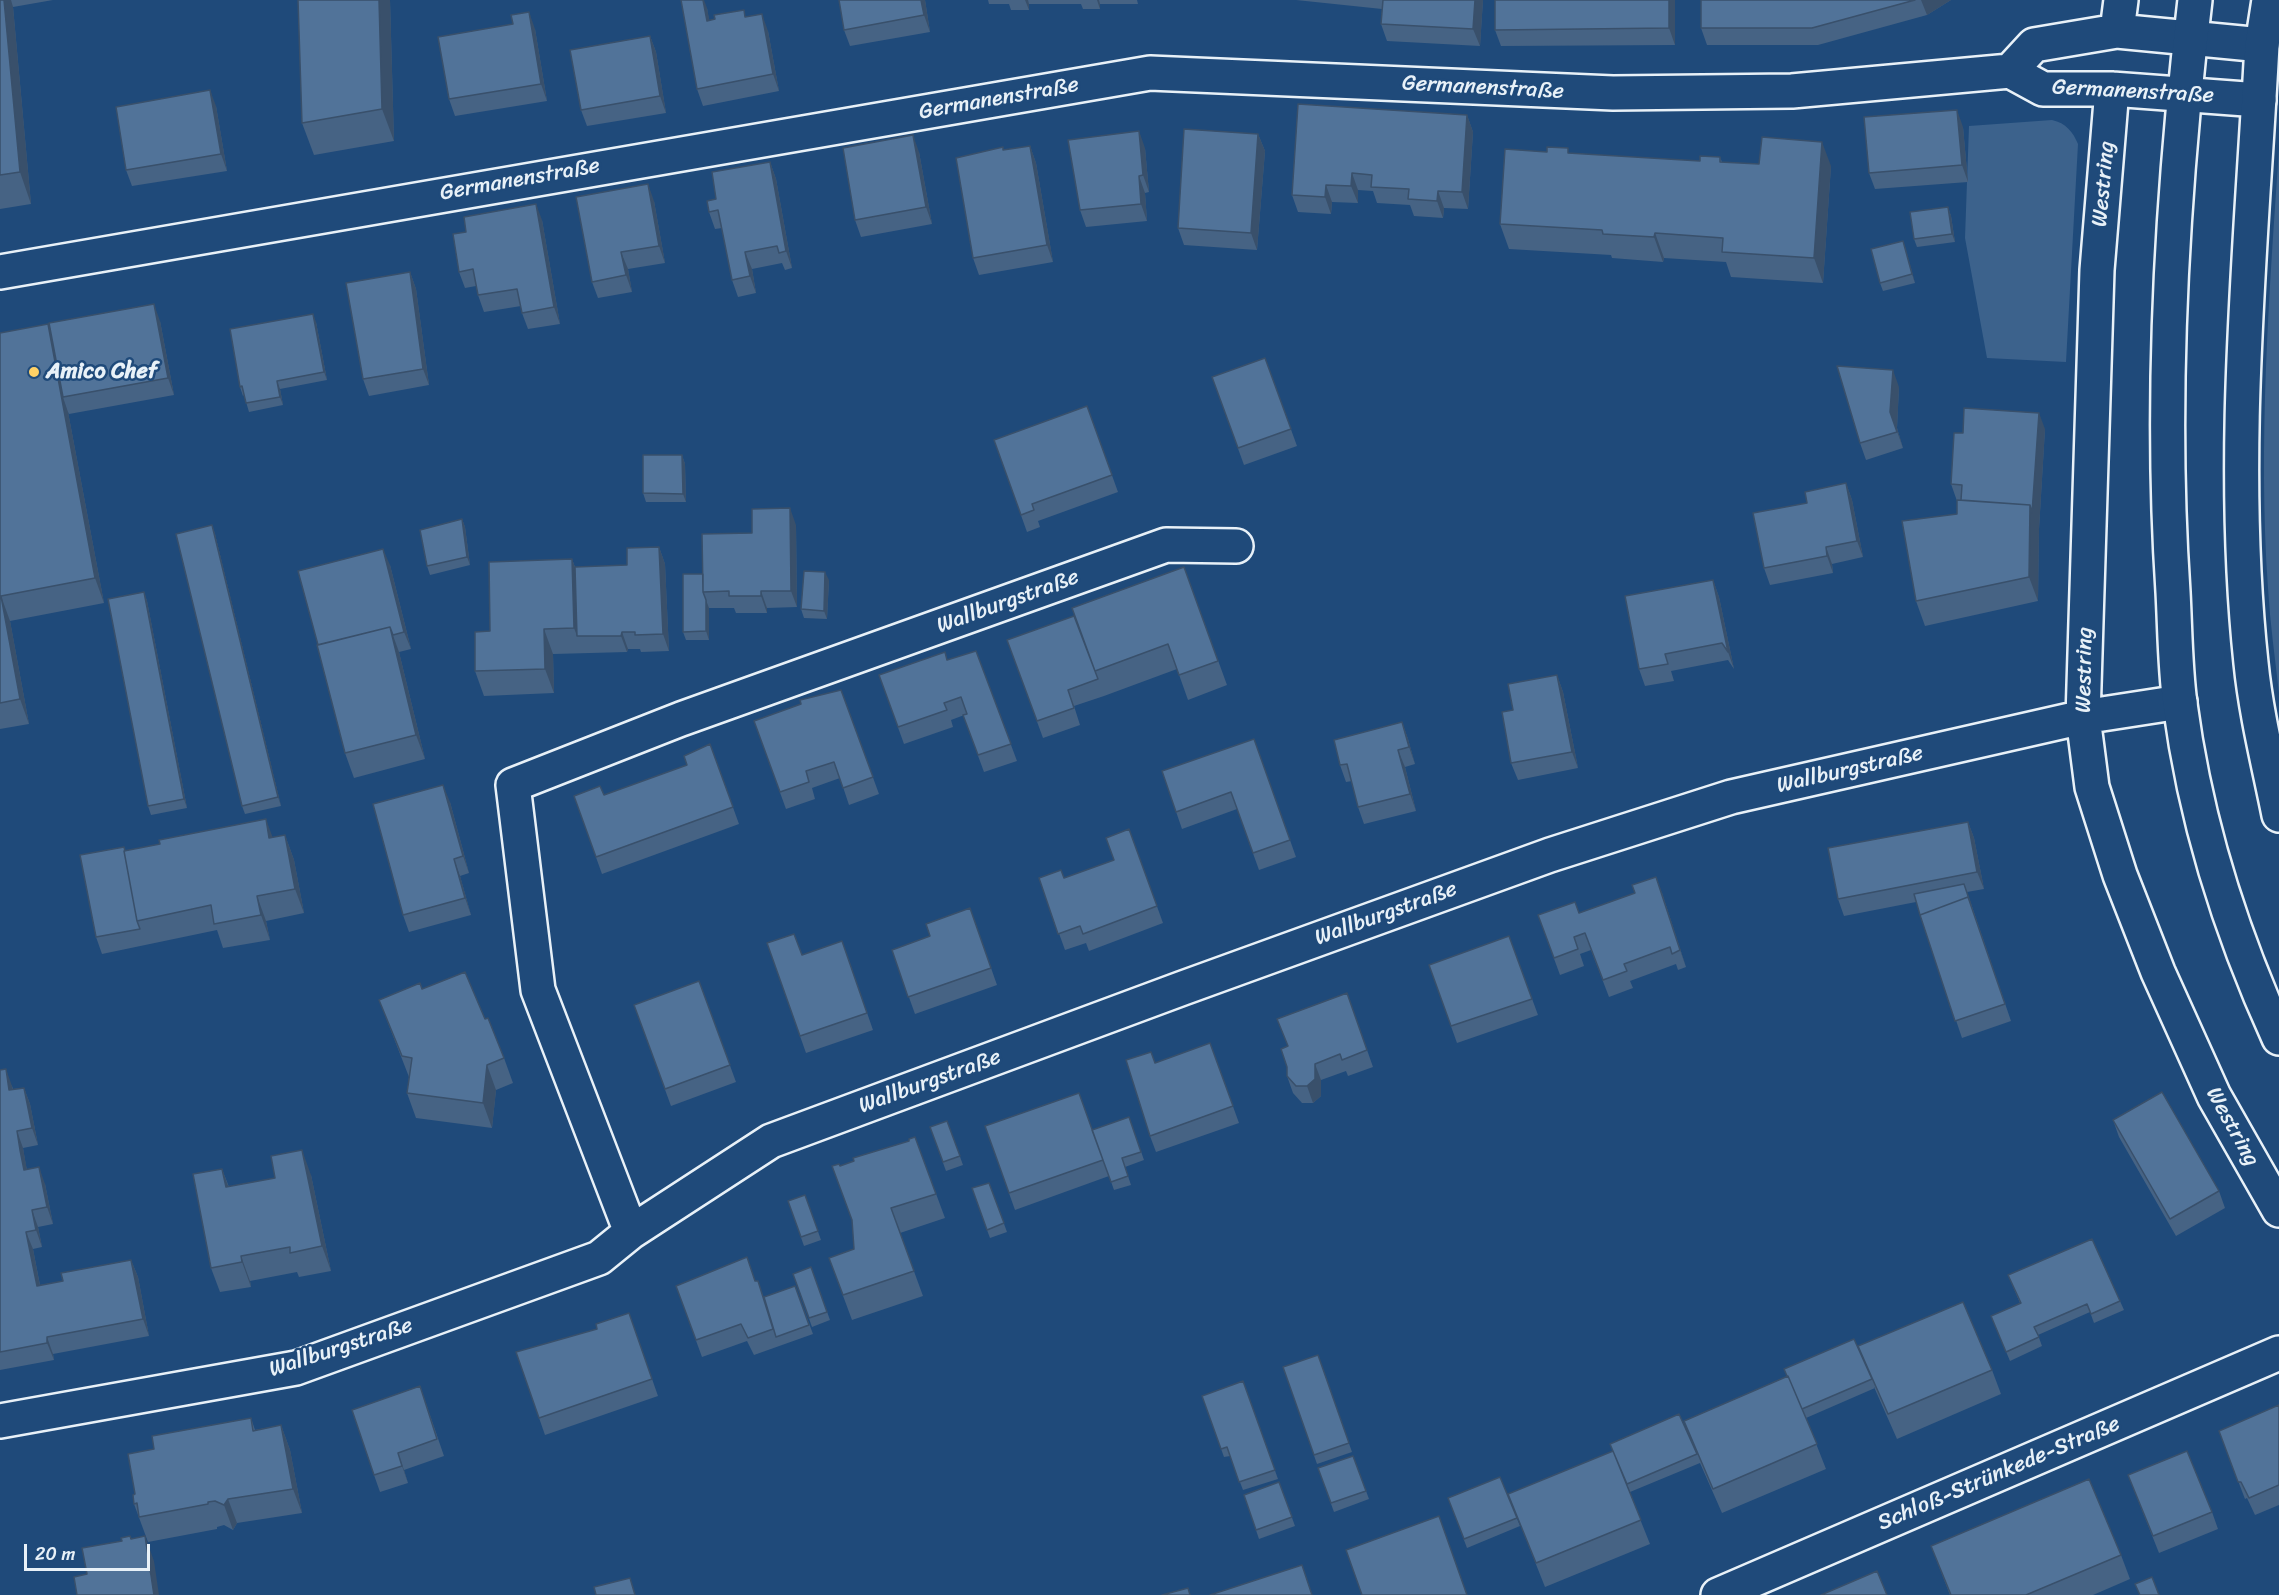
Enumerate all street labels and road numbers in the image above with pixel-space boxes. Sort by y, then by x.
street label: Germanenstraße [1401,71,1565,105]
street label: Germanenstraße [917,72,1081,126]
street label: Germanenstraße [2051,75,2215,109]
street label: Westring [2087,140,2121,228]
street label: Germanenstraße [438,153,602,207]
street label: Wallburgstraße [933,564,1083,640]
street label: Westring [2071,627,2099,713]
street label: Wallburgstraße [1774,740,1926,800]
street label: Wallburgstraße [1311,876,1461,952]
street label: Wallburgstraße [855,1044,1005,1120]
street label: Westring [2200,1083,2264,1171]
street label: Wallburgstraße [266,1312,416,1384]
street label: Schloß-Strünkede-Straße [1874,1411,2124,1537]

